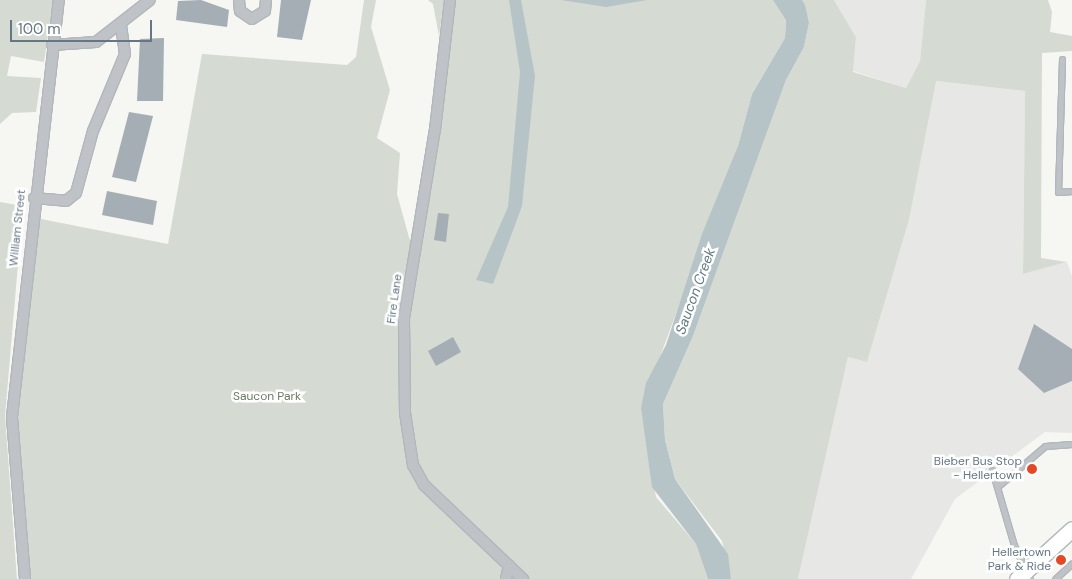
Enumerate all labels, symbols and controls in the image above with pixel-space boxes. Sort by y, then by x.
scale bar [12,10,155,42]
text: 100 m [18,19,61,39]
street label: William Street [7,189,29,267]
water label: Saucon Creek [672,246,718,336]
street label: Fire Lane [384,273,406,325]
park label: Saucon Park [233,390,301,404]
place label: Bieber Bus Stop - Hellertown [934,455,1022,483]
marker: Bieber Bus Stop - Hellertown [1026,463,1038,475]
place label: Hellertown Park & Ride [988,546,1051,574]
marker: Hellertown Park & Ride [1055,554,1067,566]

